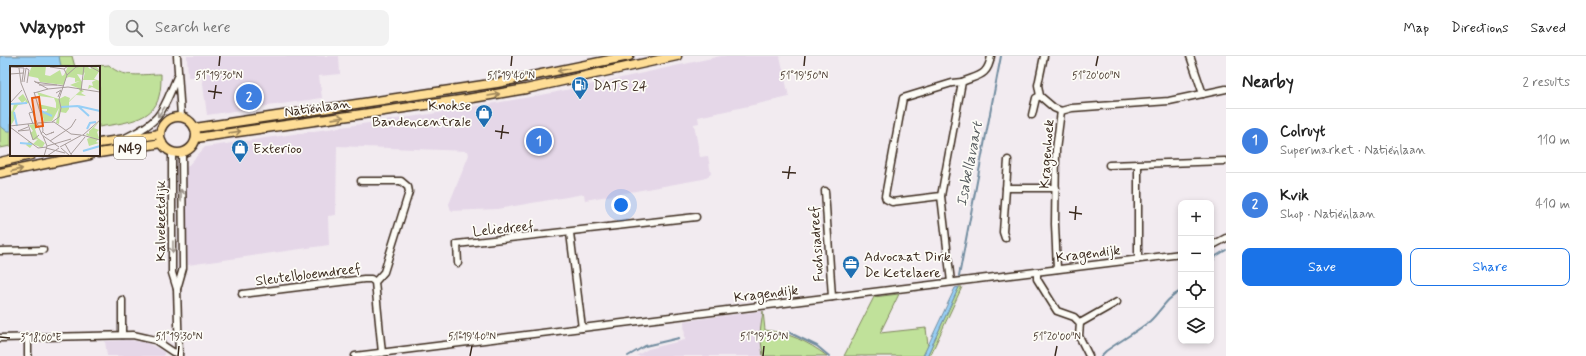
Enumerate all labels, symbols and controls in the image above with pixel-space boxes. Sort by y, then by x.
search box [109,10,389,46]
text: Waypost [20,15,85,40]
icon: search [123,17,145,39]
text: Search here [155,18,231,38]
text: Map [1403,19,1429,37]
text: Directions [1451,19,1509,37]
text: Saved [1531,19,1566,37]
inset map [10,66,100,156]
one-way arrow [557,67,570,75]
text: 51°19'30"N [196,69,243,83]
text: 51°19'40"N [487,69,535,83]
text: 51°19'50"N [780,69,828,83]
text: 51°20'00"N [1072,69,1120,83]
text: Nearby [1242,71,1294,93]
text: 2 results [1523,74,1570,91]
fuel station icon: DATS 24 [570,75,590,100]
place label: DATS 24 [593,77,648,95]
pin: 2 [236,82,262,112]
one-way arrow [487,91,500,99]
street label: Natiënlaan [283,94,351,122]
place label: Knokse Bandencentrale [372,97,471,131]
shop icon: Knokse Bandencentrale [474,103,494,128]
one-way arrow [157,106,165,117]
one-way arrow [331,114,344,121]
water label: Isabellavaart [952,119,988,208]
street label: Kragenhoek [1036,119,1059,190]
text: Colruyt [1280,122,1325,142]
pin: 1 [526,126,552,156]
one-way arrow [228,128,241,136]
text: 1 [1252,132,1258,149]
text: 110 m [1537,132,1570,149]
road number: N49 [114,137,146,159]
shop icon: Exterioo [230,138,250,163]
place label: Exterioo [253,140,302,158]
text: Supermarket · Natiënlaan [1280,142,1426,159]
one-way arrow [10,165,23,173]
street label: Kalvekeetdijk [152,180,170,262]
text: Kvik [1280,186,1309,206]
one-way arrow [177,189,185,202]
your location [611,195,631,215]
text: 2 [1252,196,1258,213]
text: 410 m [1535,196,1570,213]
map controls [1178,200,1214,344]
button: + [1178,200,1214,236]
street label: Fuchsiadreef [805,205,829,283]
text: Shop · Natiënlaan [1280,206,1375,223]
street label: Leliedreef [472,217,534,241]
button: − [1178,236,1214,272]
one-way arrow [169,240,177,253]
street label: Kragendijk [1055,241,1121,268]
place label: Advocaat Dirk De Ketelaere [864,248,951,282]
button: Save [1242,248,1402,286]
button: Share [1410,248,1570,286]
office icon: Advocaat Dirk De Ketelaere [841,254,861,279]
street label: Sleutelbloemdreef [255,260,362,290]
button: locate [1178,272,1214,308]
street label: Kragendijk [733,281,799,308]
button: layers [1178,308,1214,344]
text: 51°19'30"N [156,330,203,344]
text: 51°19'40"N [448,330,496,344]
text: 51°19'50"N [740,330,788,344]
text: 51°20'00"N [1033,330,1081,344]
text: 3°18'00"E [21,331,62,345]

